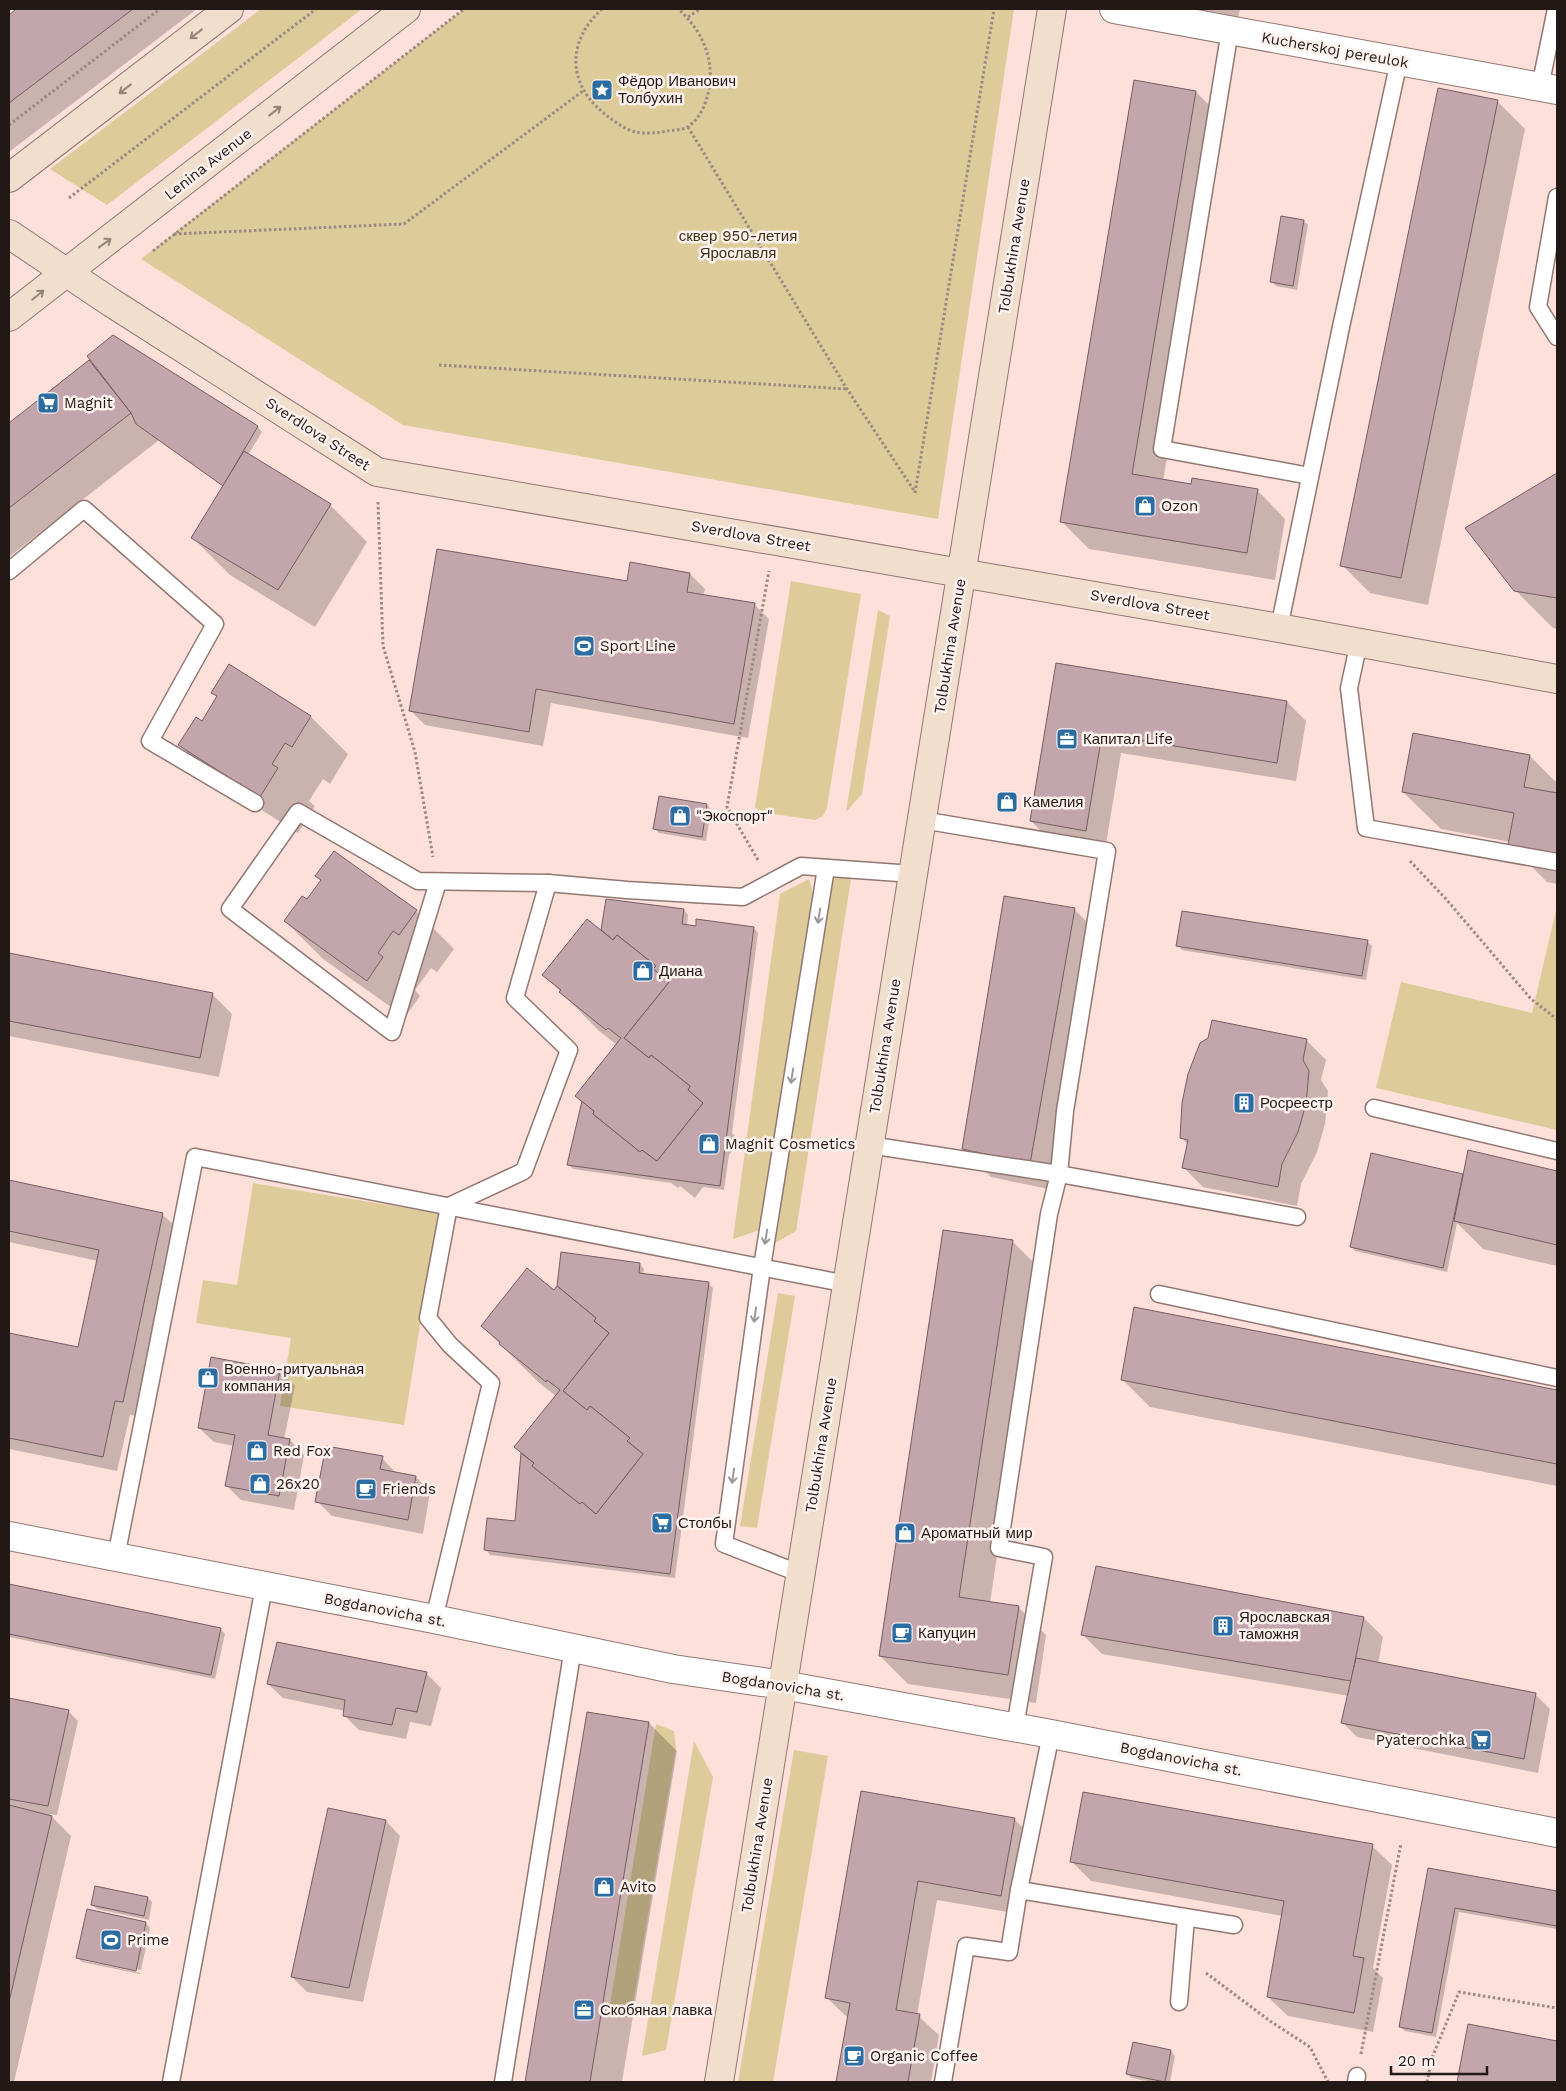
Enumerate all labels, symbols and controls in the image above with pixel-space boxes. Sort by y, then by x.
street label: Kucherskoj pereulok [1260,28,1410,72]
one-way arrow [189,29,203,39]
place label: Фёдор Иванович Толбухин [618,72,736,107]
place icon: Фёдор Иванович Толбухин [590,78,614,102]
one-way arrow [118,84,132,94]
one-way arrow [268,106,282,116]
street label: Lenina Avenue [161,124,255,204]
street label: Tolbukhina Avenue [994,177,1034,315]
park label: сквер 950-летия Ярославля [679,227,797,262]
one-way arrow [98,238,112,248]
one-way arrow [31,289,44,300]
supermarket icon: Magnit [36,391,60,415]
place label: Magnit [64,394,113,412]
street label: Sverdlova Street [262,394,374,475]
shop icon: Ozon [1133,494,1157,518]
place label: Ozon [1161,497,1198,515]
street label: Sverdlova Street [690,517,813,555]
street label: Tolbukhina Avenue [930,577,970,715]
street label: Sverdlova Street [1089,586,1212,624]
sports icon: Sport Line [572,634,596,658]
place label: Sport Line [600,637,676,655]
office icon: Капитал Life [1055,727,1079,751]
place label: Капитал Life [1083,730,1173,748]
shop icon: Камелия [995,790,1019,814]
place label: Камелия [1023,793,1084,811]
shop icon: "Экоспорт" [668,804,692,828]
place label: "Экоспорт" [696,807,773,825]
one-way arrow [813,908,823,924]
shop icon: Диана [631,959,655,983]
place label: Диана [659,962,703,980]
street label: Tolbukhina Avenue [865,977,905,1115]
one-way arrow [787,1068,797,1084]
building icon: Росреестр [1232,1091,1256,1115]
place label: Росреестр [1260,1094,1333,1112]
shop icon: Magnit Cosmetics [697,1132,721,1156]
place label: Magnit Cosmetics [725,1135,855,1153]
one-way arrow [761,1228,771,1244]
one-way arrow [750,1307,760,1323]
place label: Военно-ритуальная компания [224,1360,364,1395]
shop icon: Военно-ритуальная компания [196,1366,220,1390]
street label: Tolbukhina Avenue [801,1376,841,1514]
shop icon: Red Fox [245,1439,269,1463]
place label: Red Fox [273,1442,331,1460]
one-way arrow [728,1468,738,1484]
shop icon: 26x20 [248,1472,272,1496]
place label: 26x20 [276,1475,320,1493]
cafe icon: Friends [354,1477,378,1501]
place label: Friends [382,1480,436,1498]
supermarket icon: Столбы [650,1511,674,1535]
place label: Столбы [678,1514,732,1532]
shop icon: Ароматный мир [893,1521,917,1545]
place label: Ароматный мир [921,1524,1032,1542]
street label: Bogdanovicha st. [322,1589,448,1631]
place label: Ярославская таможня [1239,1608,1330,1643]
building icon: Ярославская таможня [1211,1614,1235,1638]
cafe icon: Капуцин [890,1621,914,1645]
place label: Капуцин [918,1624,976,1642]
street label: Bogdanovicha st. [720,1667,846,1705]
supermarket icon: Pyaterochka [1469,1728,1493,1752]
place label: Pyaterochka [1376,1731,1465,1749]
street label: Bogdanovicha st. [1118,1738,1244,1780]
street label: Tolbukhina Avenue [737,1776,777,1914]
shop icon: Avito [592,1875,616,1899]
place label: Avito [620,1878,656,1896]
sports icon: Prime [99,1928,123,1952]
place label: Prime [127,1931,169,1949]
office icon: Скобяная лавка [572,1998,596,2022]
place label: Скобяная лавка [600,2001,713,2019]
cafe icon: Organic Coffee [842,2044,866,2068]
scale bar [1391,2044,1487,2076]
place label: Organic Coffee [870,2047,978,2065]
text: 20 m [1398,2052,1436,2070]

